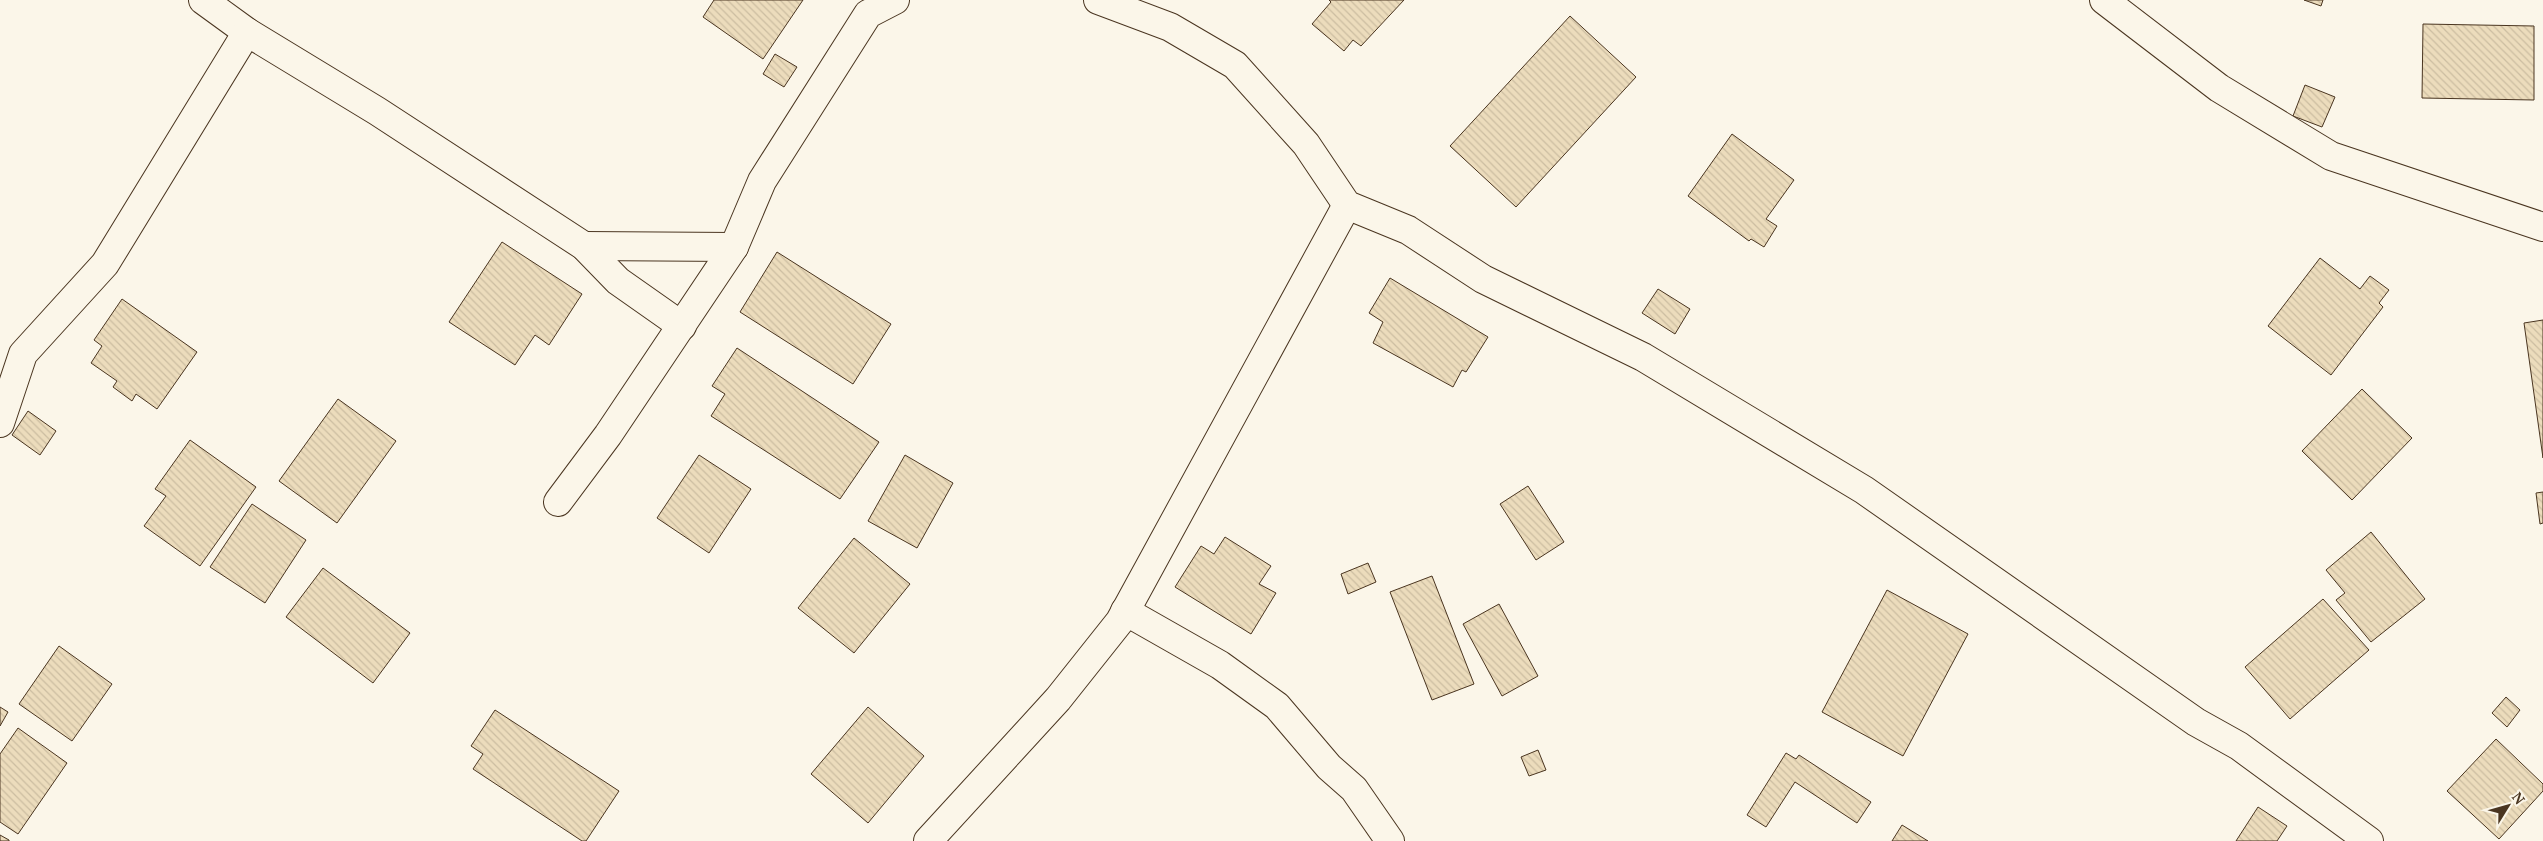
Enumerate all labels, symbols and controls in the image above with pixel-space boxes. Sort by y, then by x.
north arrow [2483,781,2533,831]
text: N [2508,788,2530,808]

